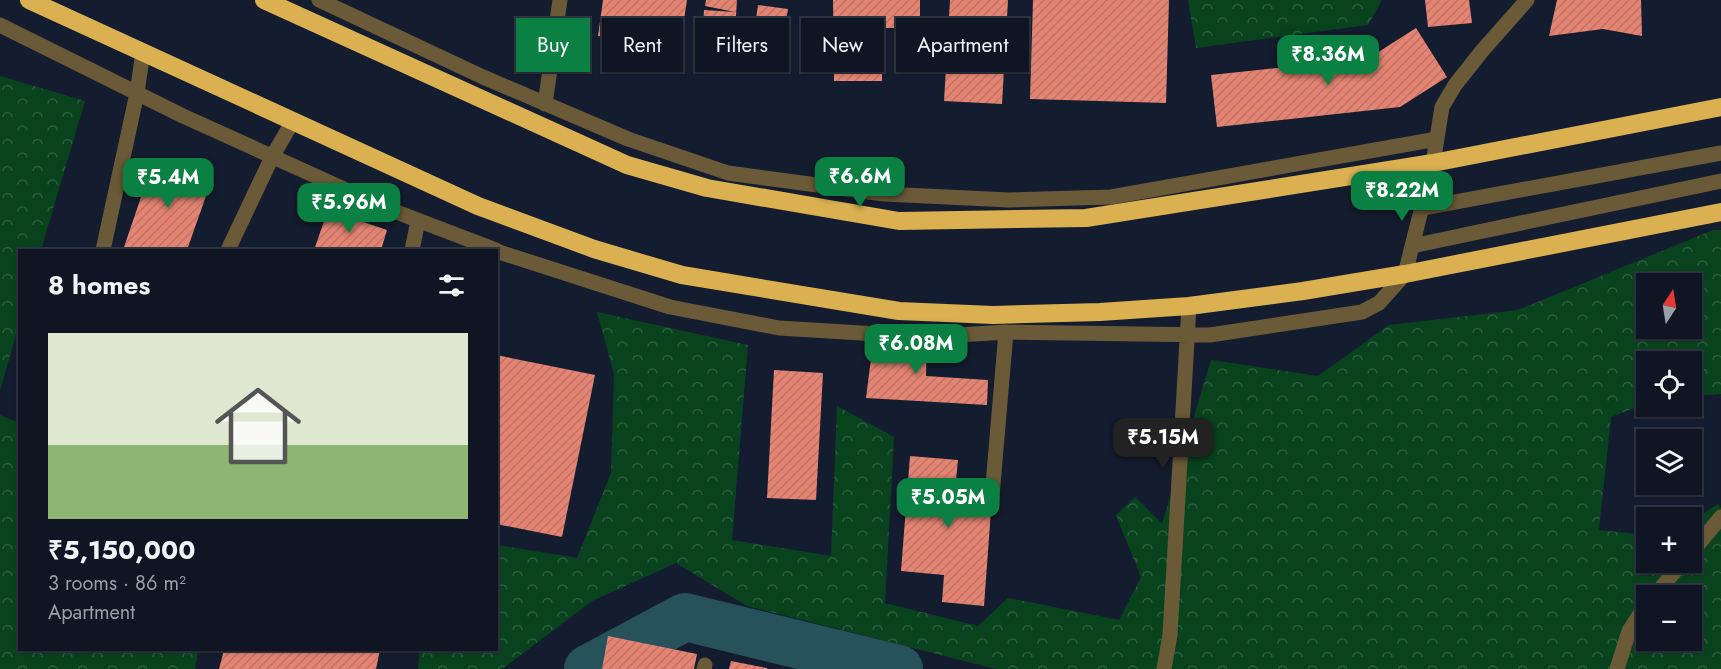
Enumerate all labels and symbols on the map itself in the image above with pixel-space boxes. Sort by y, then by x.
pin: ₹8.36M [1279,35,1377,86]
pin: ₹6.6M [818,157,902,208]
pin: ₹5.4M [126,158,210,209]
pin: ₹8.22M [1353,171,1451,222]
pin: ₹5.96M [300,183,398,234]
north arrow [1636,273,1702,339]
pin: ₹6.08M [867,324,965,375]
pin: ₹5.15M [1114,418,1212,469]
pin: ₹5.05M [899,478,997,529]

